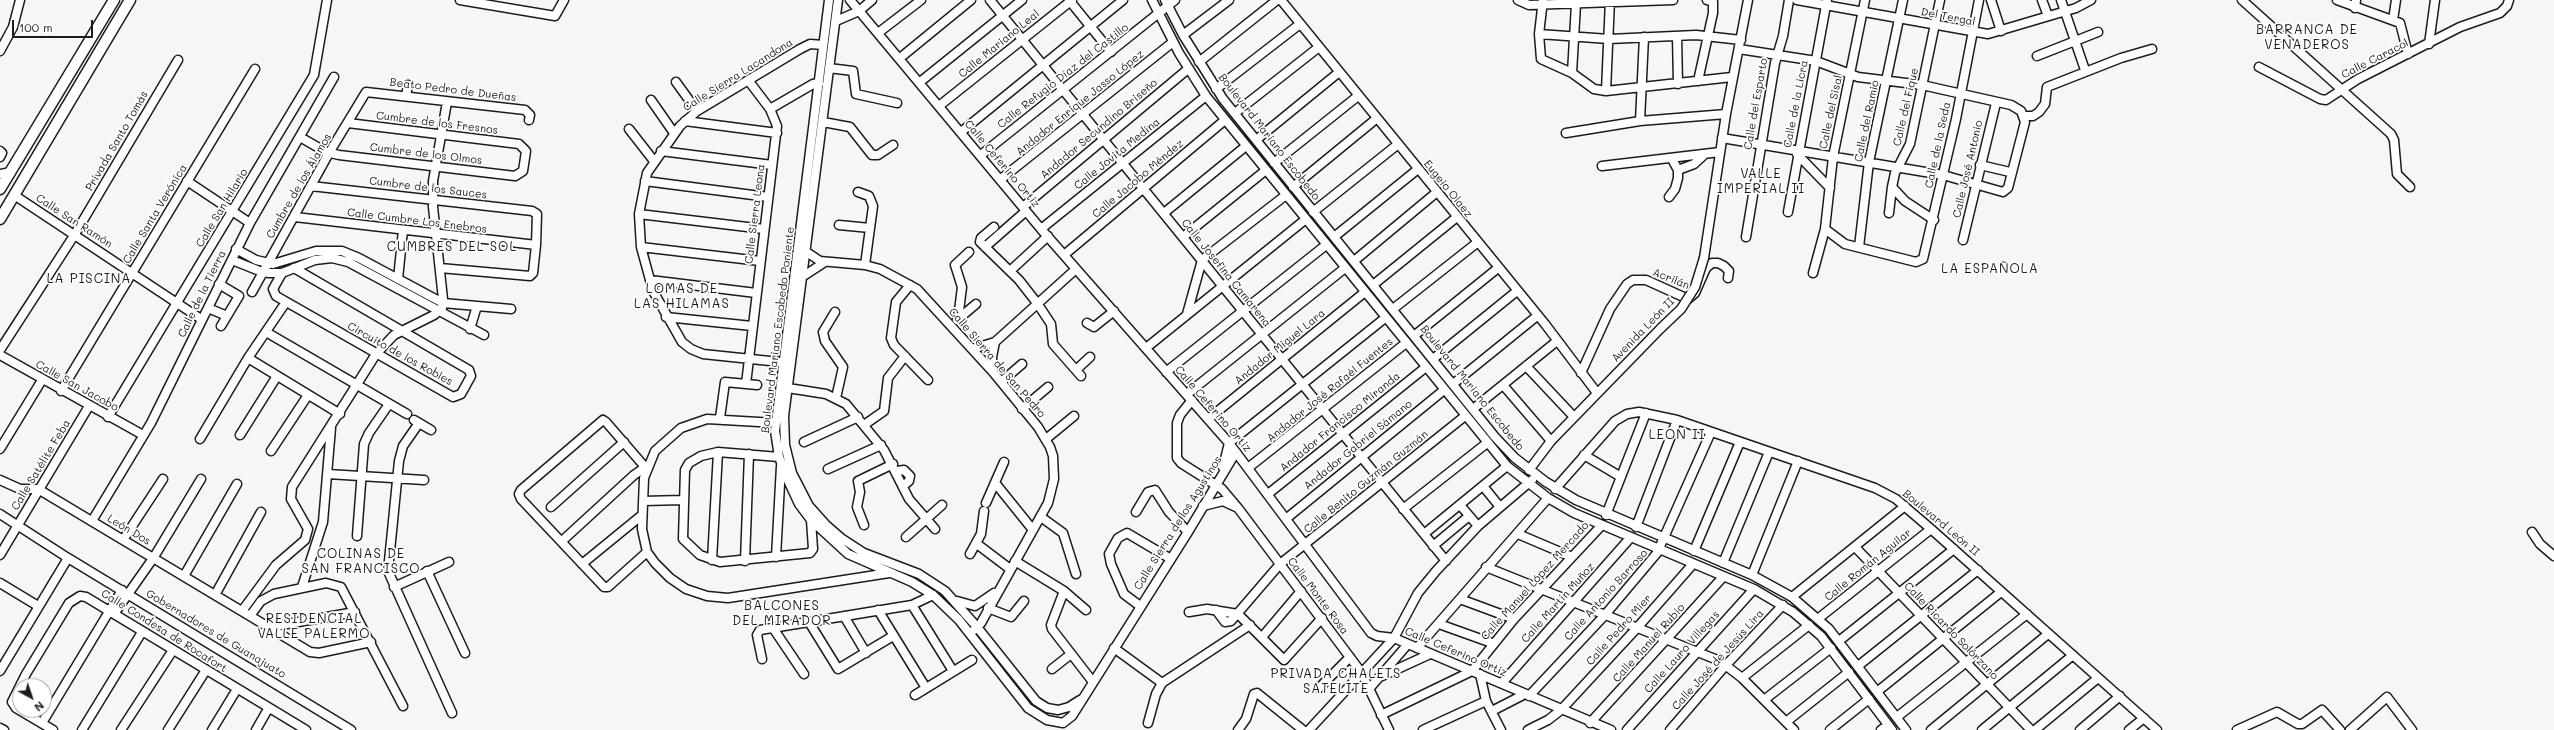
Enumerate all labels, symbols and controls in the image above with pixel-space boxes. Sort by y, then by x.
street label: Del Tergal [1920,5,1976,29]
street label: Calle Mariano Leal [956,7,1042,81]
scale bar [14,12,95,38]
text: 100 m [19,19,53,35]
street label: Calle Refugio Díaz del Castillo [995,21,1131,131]
district label: BARRANCA DE VENADEROS [2256,22,2358,53]
street label: Calle Sierra Lacandona [681,36,795,114]
street label: Calle Caracol [2339,36,2411,82]
street label: Andador Enrique Jasso López [1014,47,1146,159]
street label: Calle del Esparto [1741,57,1771,151]
street label: Calle de la Licra [1781,59,1811,149]
street label: Calle del Fique [1891,67,1921,147]
street label: Boulevard Mariano Escobedo [1215,71,1323,203]
street label: Calle del Sisal [1817,74,1845,150]
street label: Beato Pedro de Dueñas [389,76,517,104]
street label: Andador Secundino Briseño [1038,76,1160,182]
street label: Calle del Ramio [1852,79,1882,163]
street label: Privada Santo Tomás [83,89,151,193]
street label: Calle de la Seda [1922,101,1954,189]
street label: Cumbre de los Fresnos [375,109,499,137]
street label: Calle Jovita Medina [1072,115,1162,193]
street label: Calle Ceferino Ortiz [962,118,1042,210]
street label: Calle José Antonio [1950,119,1986,219]
street label: Cumbre de los Álamos [264,131,334,241]
street label: Calle Jacobo Méndez [1090,137,1186,221]
street label: Cumbre de los Olmos [369,141,483,167]
street label: Eugeio Olaez [1421,158,1475,220]
street label: Calle Santa Verónica [120,162,190,266]
street label: Calle Sierra Leona [742,163,768,265]
street label: Calle San Hilario [193,166,251,250]
district label: VALLE IMPERIAL II [1717,166,1805,197]
street label: Cumbre de los Sauces [368,174,488,202]
street label: Calle San Ramón [33,191,115,251]
street label: Calle Cumbre Los Enebros [346,206,488,236]
street label: Calle Josefina Camarena [1178,216,1274,330]
street label: Boulevard Mariano Escobedo Poniente [759,226,797,434]
district label: CUMBRES DEL SOL [387,239,517,255]
street label: Calle de la Tierra [175,248,229,340]
district label: LA ESPAÑOLA [1941,261,2039,277]
street label: Acrilán [1651,266,1691,292]
district label: LA PISCINA [47,271,131,287]
district label: LOMAS DE LAS HILAMAS [634,281,730,312]
street label: Avenida León II [1609,295,1677,365]
street label: Calle Sierra de San Pedro [946,306,1048,420]
street label: Andador Miguel Lara [1232,306,1328,388]
street label: Circuito de los Robles [345,320,455,388]
street label: Boulevard Mariano Escobedo [1417,323,1527,453]
street label: Andador José Rafaél Fuentes [1264,335,1396,445]
street label: Calle San Jacobo [33,358,121,414]
street label: Calle Ceferino Ortiz [1172,363,1254,455]
street label: Andador Francisco Miranda [1277,369,1403,475]
street label: Andador Gabriel Sámano [1301,397,1415,493]
street label: Calle Satélite Feba [9,417,73,513]
district label: LEON II [1649,427,1705,443]
street label: Calle Benito Guzmán Guzmán [1301,428,1431,536]
street label: Calle Sierra de los Agustinos [1131,454,1225,592]
street label: Boulevard León II [1900,487,1982,559]
street label: León Dos [105,512,153,548]
street label: Calle Manuel López Mercado [1478,519,1592,643]
street label: Calle Román Aguilar [1822,526,1914,604]
district label: COLINAS DE SAN FRANCISCO [301,546,421,577]
street label: Calle Antonio Barroso [1562,547,1650,643]
street label: Calle Monte Rosa [1285,555,1351,637]
street label: Calle Martín Muñoz [1519,560,1597,646]
street label: Calle Ricardo Solórzano [1901,580,2001,682]
street label: Calle Condesa de Rocafort [99,587,229,675]
street label: Gobernadores de Guanajuato [144,587,288,681]
street label: Calle Pedro Mier [1584,592,1654,668]
district label: BALCONES DEL MIRADOR [732,598,832,629]
street label: Calle Manuel Rubio [1610,601,1688,685]
street label: Calle José de Jesús Lira [1669,607,1767,713]
street label: Calle Lauro Villegas [1642,608,1722,696]
district label: RESIDENCIAL VALLE PALERMO [258,611,370,642]
street label: Calle Ceferino Ortiz [1403,624,1509,680]
district label: PRIVADA CHALETS SATELITE [1271,666,1401,697]
north arrow [12,678,52,718]
text: N [31,698,47,715]

